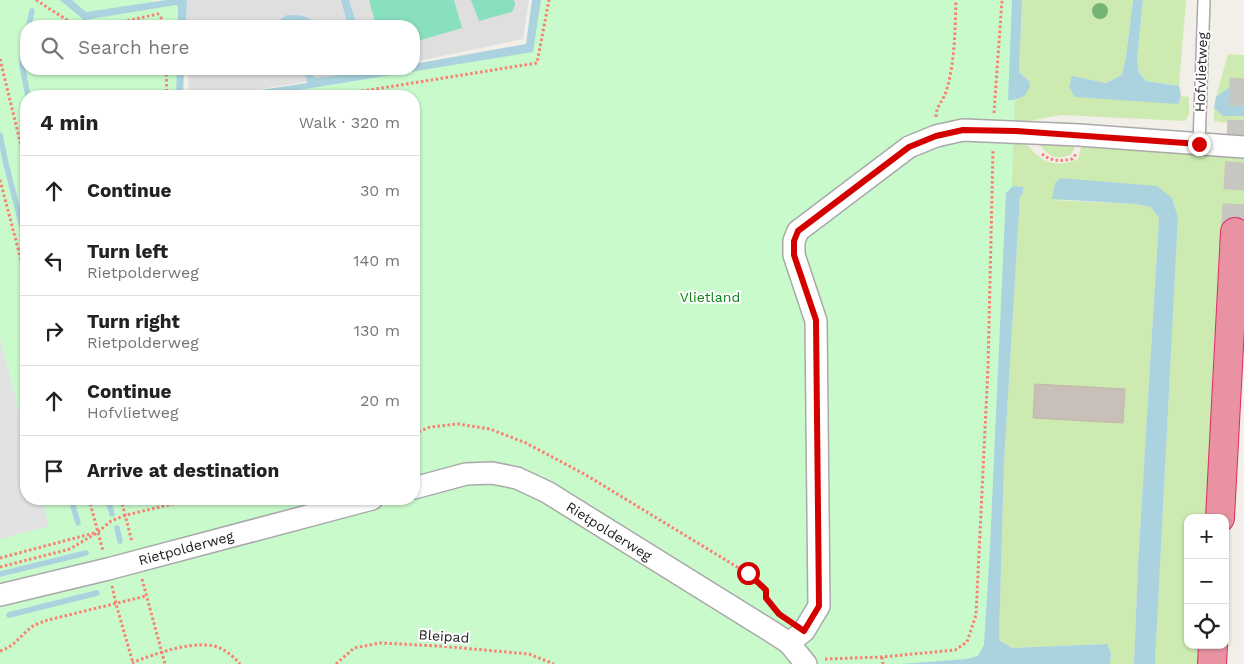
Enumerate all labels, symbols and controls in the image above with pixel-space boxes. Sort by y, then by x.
search box [20,20,420,75]
street label: Hofvlietweg [1192,31,1210,112]
icon: search [38,34,66,62]
text: Search here [78,36,189,59]
text: 4 min [40,110,98,135]
text: Walk · 320 m [299,113,400,132]
route end [1188,133,1211,156]
icon: ahead [40,177,68,205]
text: Continue [87,179,171,202]
text: 30 m [360,181,400,200]
text: Turn left [87,240,168,263]
icon: left [40,247,68,275]
text: 140 m [353,251,400,270]
text: Rietpolderweg [87,263,199,282]
park label: Vlietland [680,289,740,305]
text: Turn right [87,310,180,333]
icon: right [40,317,68,345]
text: 130 m [354,321,400,340]
text: Rietpolderweg [87,333,199,352]
text: Continue [87,380,171,403]
icon: ahead [40,387,68,415]
text: 20 m [360,391,400,410]
text: Hofvlietweg [87,403,178,422]
icon: arrive [40,457,68,485]
text: Arrive at destination [87,459,279,482]
street label: Rietpolderweg [563,498,655,564]
map controls [1184,514,1229,649]
button: + [1184,514,1229,559]
street label: Rietpolderweg [137,527,236,568]
button: − [1184,559,1229,604]
route start [737,562,760,585]
button: locate [1184,604,1229,649]
street label: Bleipad [418,626,470,646]

